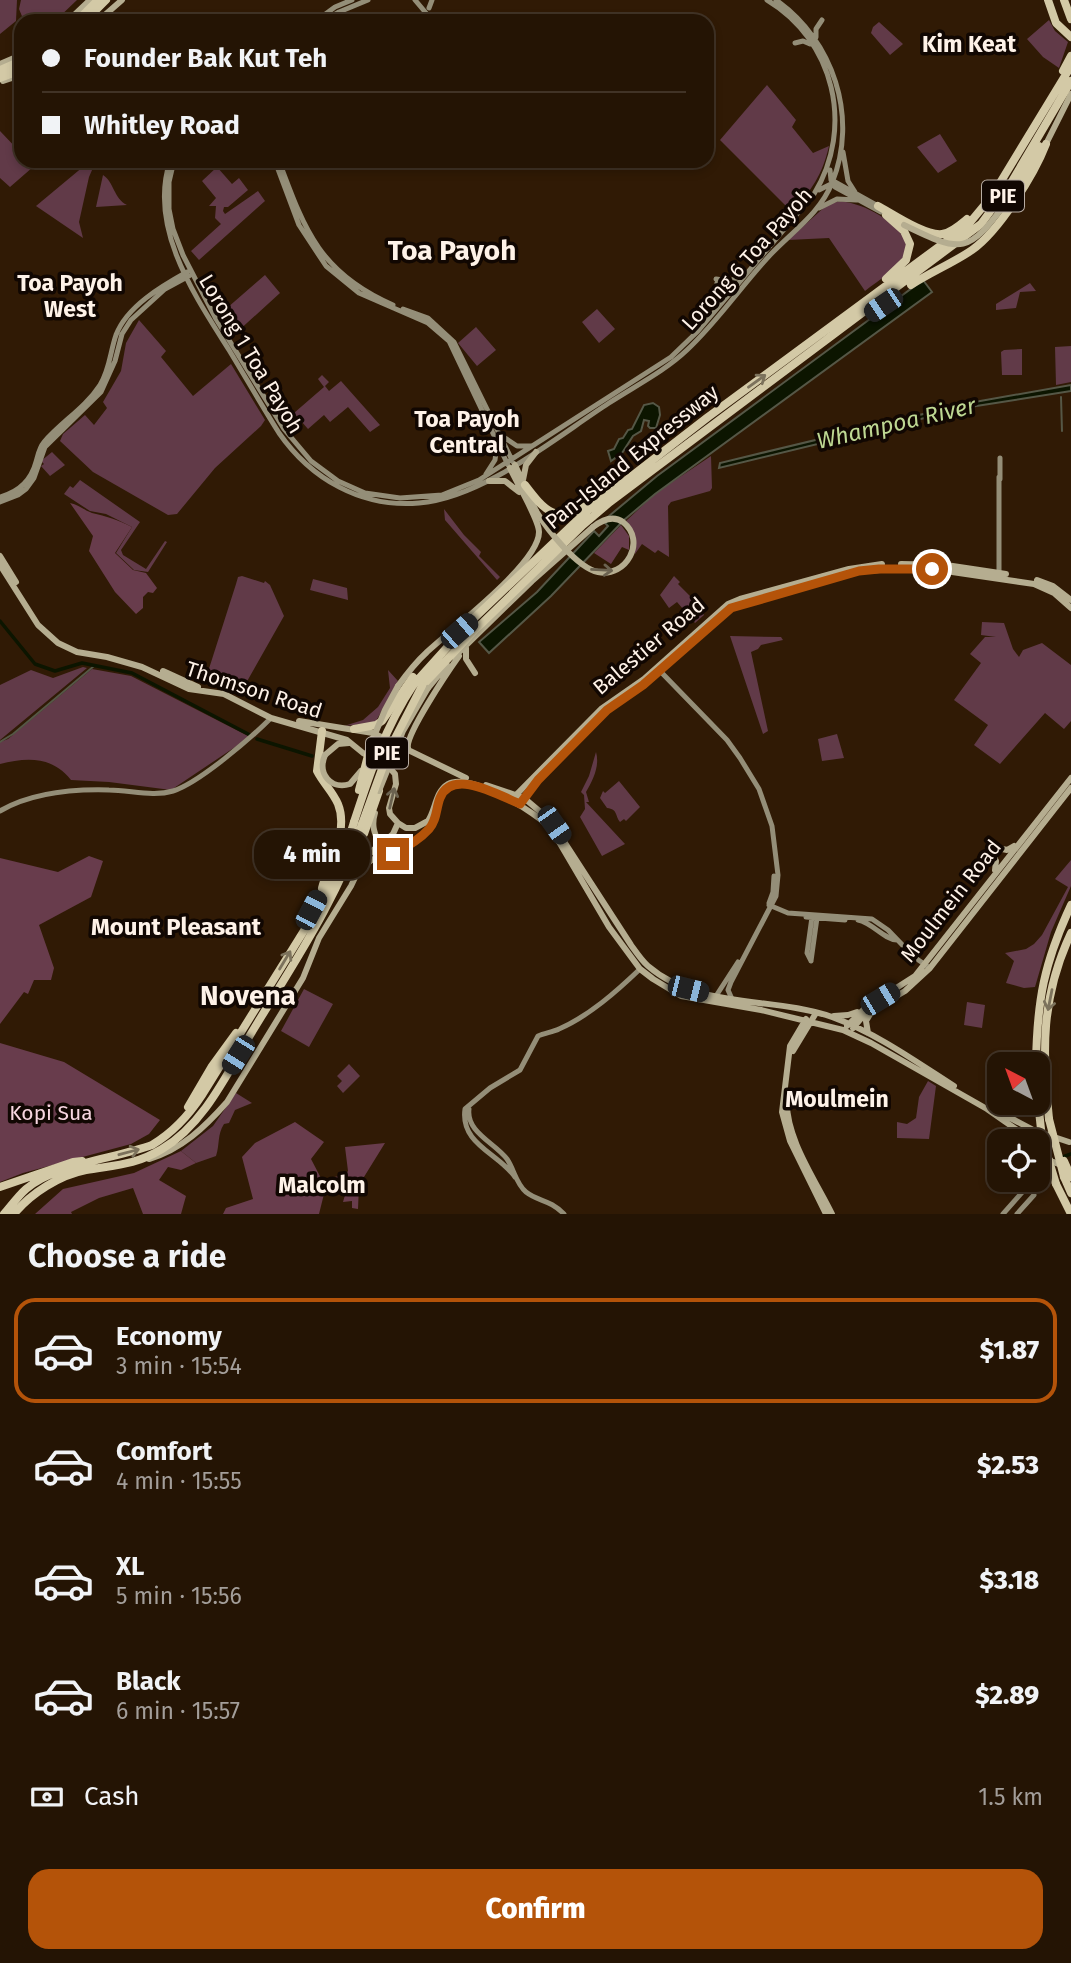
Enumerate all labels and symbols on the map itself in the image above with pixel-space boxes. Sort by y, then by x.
district label: Kim Keat [922,30,1017,58]
road number: PIE [982,180,1024,212]
street label: Lorong 6 Toa Payoh [676,182,818,336]
district label: Toa Payoh [388,234,516,267]
district label: Toa Payoh West [17,269,123,323]
street label: Lorong 1 Toa Payoh [193,270,309,438]
car [860,285,907,325]
one-way arrow [747,374,766,388]
street label: Pan-Island Expressway [540,379,724,535]
water label: Whampoa River [814,391,979,455]
district label: Toa Payoh Central [414,405,520,459]
route start [916,553,948,585]
one-way arrow [591,564,614,577]
street label: Balestier Road [588,592,710,700]
car [437,609,482,653]
street label: Thomson Road [183,656,325,724]
road number: PIE [366,738,408,768]
one-way arrow [387,787,400,809]
car [534,802,575,848]
callout: 4 min [253,830,368,878]
street label: Moulmein Road [895,834,1007,968]
route end [377,838,409,870]
car [292,887,331,933]
district label: Mount Pleasant [91,913,262,941]
one-way arrow [278,951,292,971]
car [666,974,711,1004]
district label: Novena [200,979,296,1012]
car [857,979,904,1019]
one-way arrow [1042,988,1056,1011]
car [218,1032,259,1078]
north arrow [987,1052,1050,1115]
district label: Moulmein [785,1085,889,1113]
park label: Kopi Sua [9,1100,93,1126]
one-way arrow [118,1145,140,1158]
district label: Malcolm [278,1171,366,1199]

